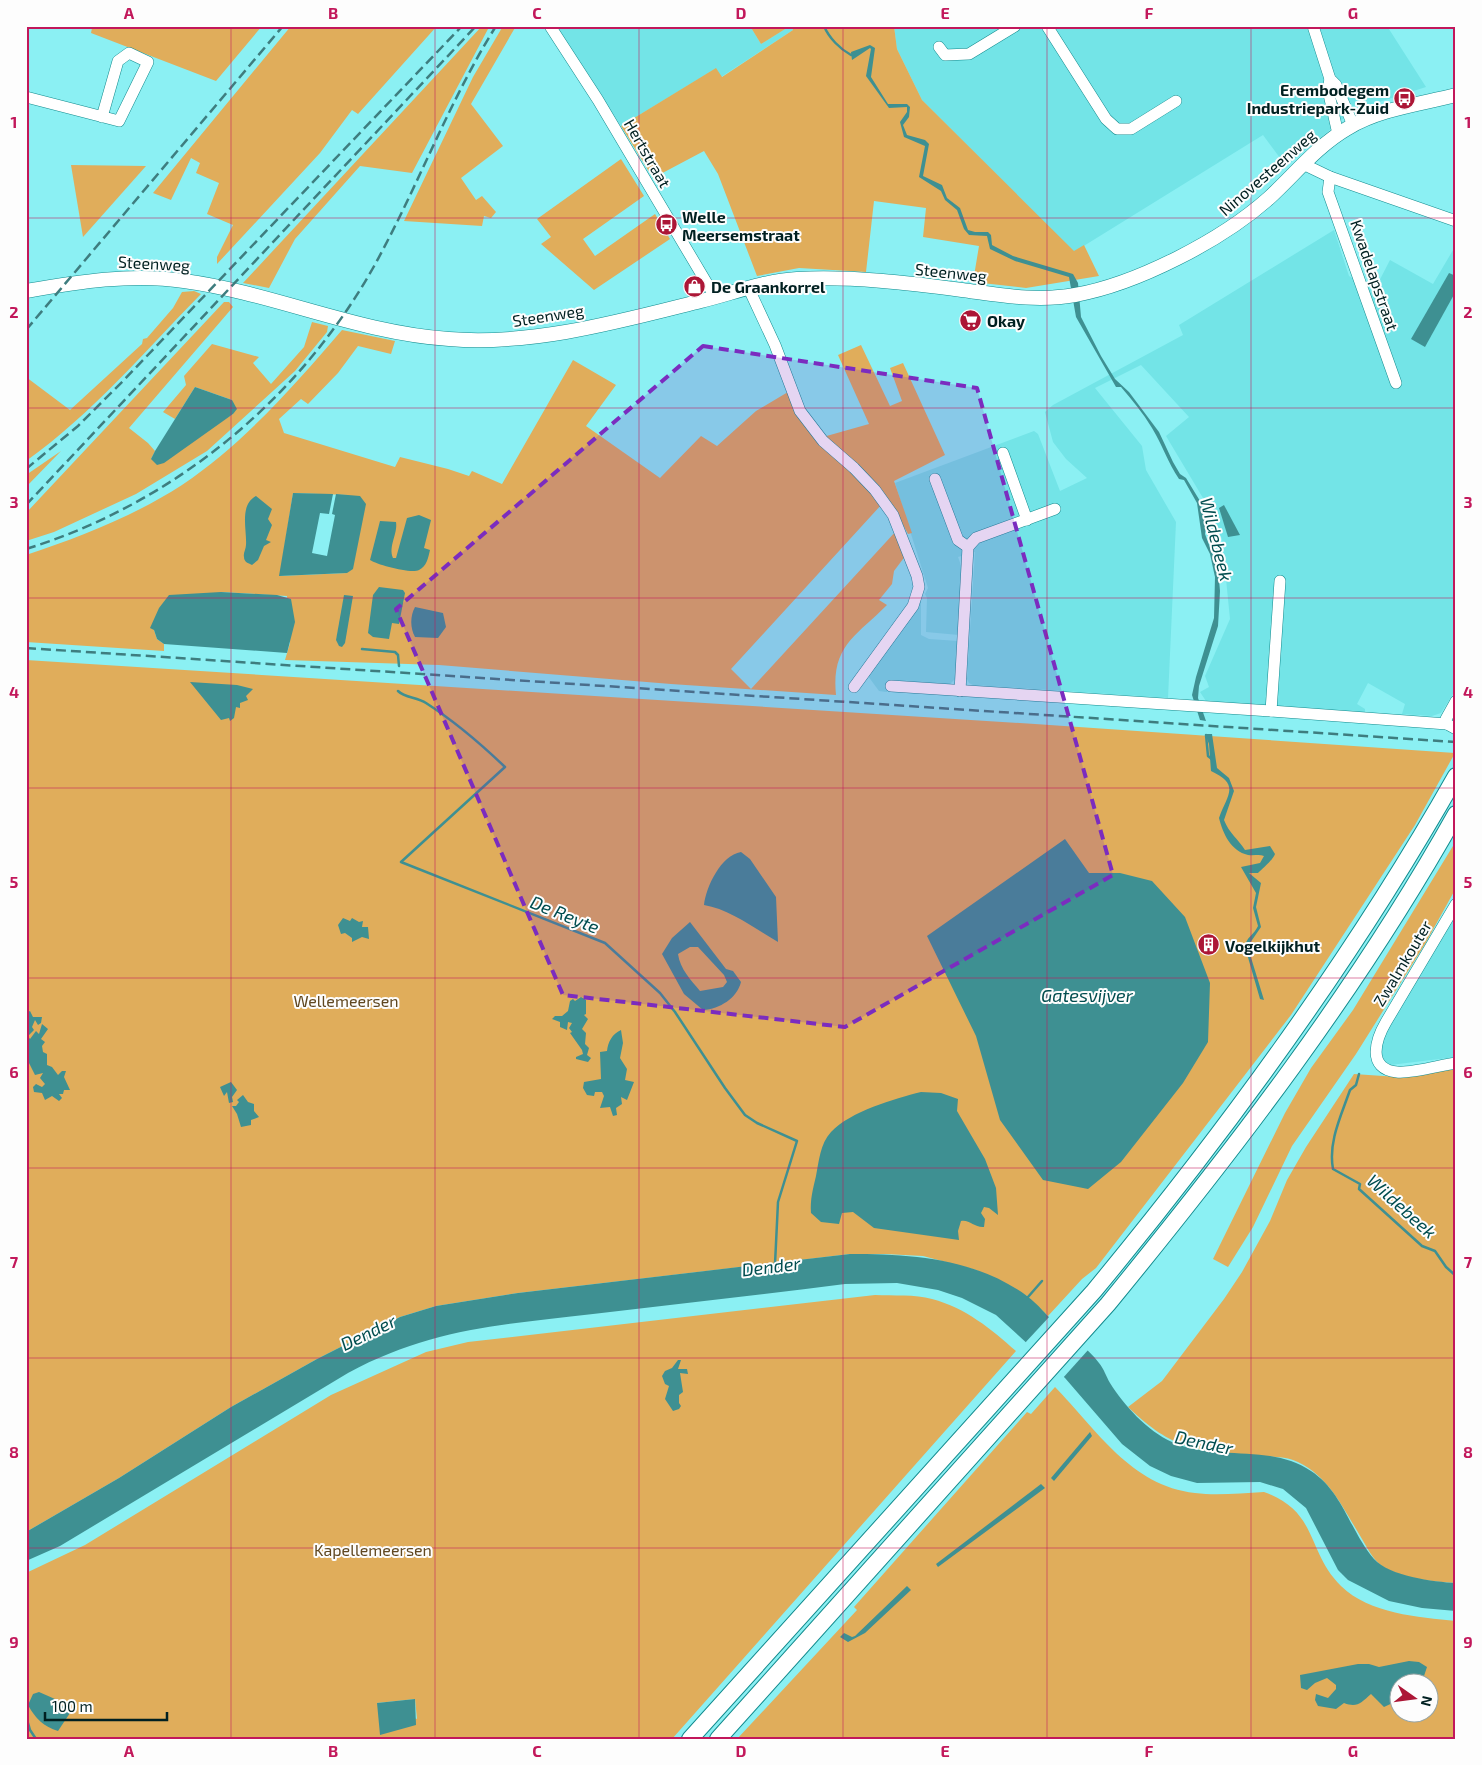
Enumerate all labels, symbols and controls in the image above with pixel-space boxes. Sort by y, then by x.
text: A [124,3,135,22]
text: B [328,3,338,22]
text: C [532,3,542,22]
text: D [736,3,747,22]
text: E [940,3,950,22]
text: F [1145,3,1154,22]
text: G [1348,3,1358,22]
place label: Erembodegem Industriepark-Zuid [1247,80,1389,117]
bus stop icon: Erembodegem Industriepark-Zuid [1393,86,1417,110]
text: 1 [11,112,17,131]
text: 1 [1465,112,1471,131]
street label: Hertstraat [621,115,675,191]
street label: Ninovesteenweg [1215,125,1319,219]
place label: Welle Meersemstraat [682,207,800,244]
bus stop icon: Welle Meersemstraat [654,213,678,237]
street label: Kwadelapstraat [1347,217,1403,333]
street label: Steenweg [117,252,191,274]
street label: Steenweg [914,259,988,285]
shop icon: De Graankorrel [683,274,707,298]
place label: De Graankorrel [711,277,826,296]
street label: Steenweg [511,300,585,330]
text: 2 [9,302,19,321]
text: 2 [1463,302,1473,321]
supermarket icon: Okay [959,308,983,332]
place label: Okay [987,311,1025,331]
text: 3 [9,492,19,511]
text: 3 [1463,492,1473,511]
water label: Wildebeek [1196,495,1238,583]
text: 4 [9,682,19,701]
text: 4 [1463,682,1473,701]
text: 5 [10,872,19,891]
text: 5 [1464,872,1473,891]
water label: De Reyte [527,890,603,938]
street label: Zwalmkouter [1369,916,1435,1009]
building icon: Vogelkijkhut [1197,933,1221,957]
place label: Vogelkijkhut [1225,936,1320,955]
water label: Gatesvijver [1041,984,1134,1006]
park label: Wellemeersen [293,991,399,1010]
text: 6 [9,1062,19,1081]
text: 6 [1463,1062,1473,1081]
water label: Wildebeek [1363,1169,1441,1243]
water label: Dender [740,1251,802,1281]
text: 7 [10,1252,19,1271]
text: 7 [1464,1252,1473,1271]
water label: Dender [337,1309,400,1355]
water label: Dender [1173,1425,1236,1459]
text: 8 [9,1442,19,1461]
text: 8 [1463,1442,1473,1461]
park label: Kapellemeersen [314,1540,432,1559]
text: 9 [9,1632,19,1651]
text: 9 [1463,1632,1473,1651]
north arrow [1390,1672,1440,1722]
scale bar [45,1690,168,1722]
text: N [1418,1694,1437,1708]
text: 100 m [52,1697,93,1715]
text: A [124,1741,135,1760]
text: B [328,1741,338,1760]
text: C [532,1741,542,1760]
text: D [736,1741,747,1760]
text: E [940,1741,950,1760]
text: F [1145,1741,1154,1760]
text: G [1348,1741,1358,1760]

